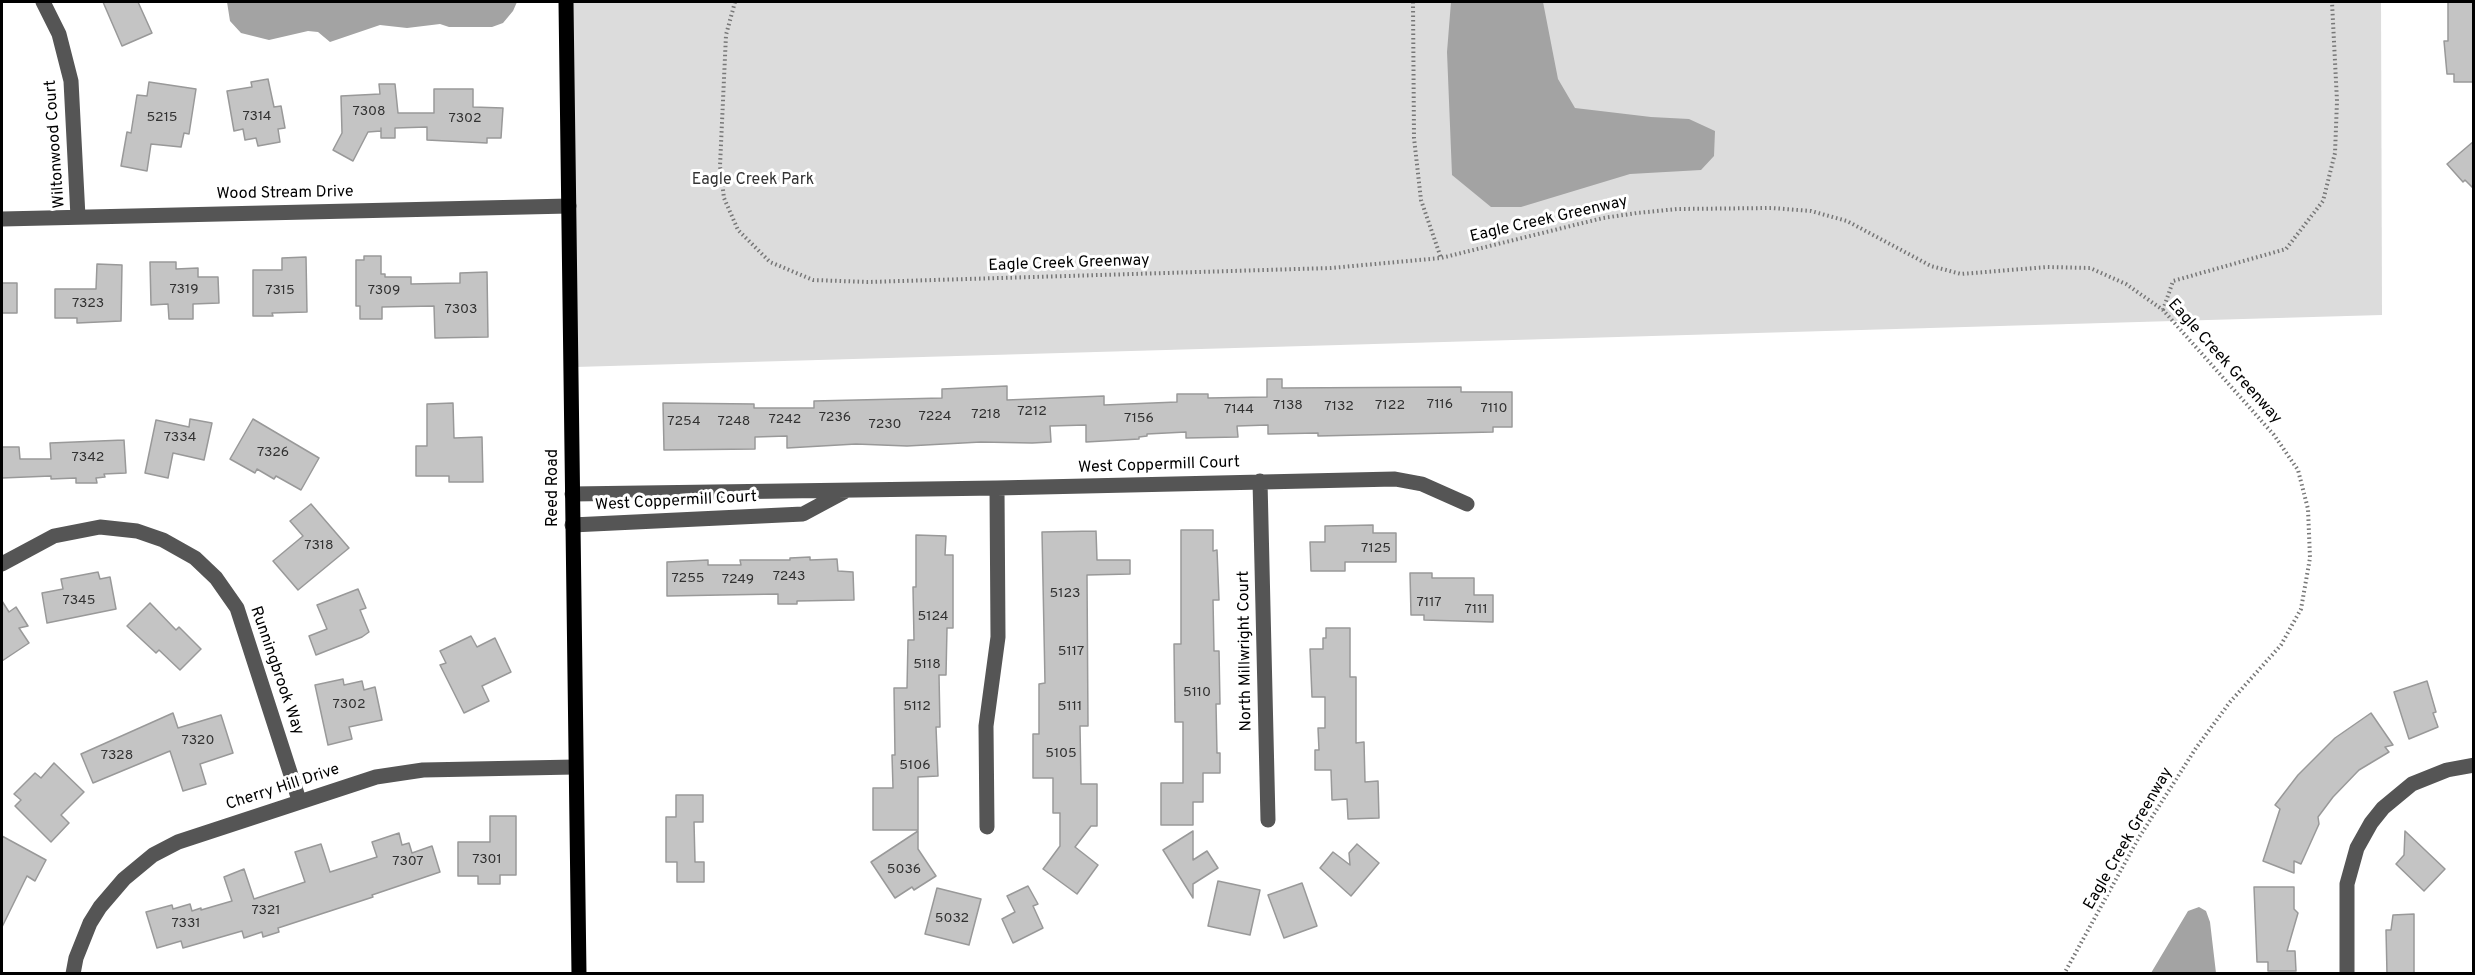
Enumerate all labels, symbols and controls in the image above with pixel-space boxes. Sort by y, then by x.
street label: Wiltonwood Court [42,79,70,209]
house number: 7308 [353,104,385,120]
house number: 7314 [242,109,272,125]
house number: 5215 [146,110,178,126]
house number: 7302 [449,111,481,127]
park label: Eagle Creek Park [692,171,814,191]
street label: Wood Stream Drive [216,183,354,205]
street label: Eagle Creek Greenway [1468,193,1630,247]
street label: Eagle Creek Greenway [988,252,1150,276]
house number: 7319 [169,282,199,298]
house number: 7315 [265,283,295,299]
house number: 7309 [368,283,400,299]
house number: 7323 [72,296,104,312]
street label: Eagle Creek Greenway [2163,296,2285,428]
house number: 7303 [445,302,477,318]
house number: 7116 [1427,397,1453,413]
house number: 7138 [1273,398,1303,414]
house number: 7122 [1375,398,1405,414]
house number: 7132 [1324,399,1354,415]
house number: 7110 [1481,401,1507,417]
house number: 7144 [1224,402,1254,418]
house number: 7212 [1017,404,1047,420]
house number: 7218 [971,407,1001,423]
house number: 7224 [919,409,951,425]
house number: 7236 [819,410,851,426]
house number: 7156 [1124,411,1154,427]
house number: 7242 [769,412,801,428]
house number: 7254 [667,414,701,430]
house number: 7248 [718,414,750,430]
house number: 7230 [869,417,901,433]
house number: 7334 [164,430,196,446]
house number: 7326 [257,445,289,461]
street label: Reed Road [544,449,564,527]
house number: 7342 [72,450,104,466]
street label: West Coppermill Court [1078,454,1240,478]
street label: West Coppermill Court [595,488,757,516]
house number: 7318 [304,538,334,554]
house number: 7125 [1361,541,1391,557]
house number: 7243 [773,569,805,585]
street label: North Millwright Court [1235,570,1257,732]
house number: 7255 [671,571,705,587]
house number: 7249 [722,572,754,588]
house number: 5123 [1050,586,1080,602]
house number: 7345 [63,593,95,609]
house number: 7117 [1416,595,1442,611]
house number: 7111 [1464,602,1488,618]
street label: Runningbrook Way [245,604,307,738]
house number: 5124 [917,609,949,625]
house number: 5117 [1058,644,1084,660]
house number: 5118 [913,657,941,673]
house number: 5110 [1183,685,1211,701]
house number: 7302 [333,697,365,713]
house number: 5112 [903,699,931,715]
house number: 5111 [1058,699,1082,715]
house number: 7320 [182,733,214,749]
house number: 5105 [1045,746,1077,762]
house number: 7328 [101,748,133,764]
house number: 5106 [899,758,931,774]
street label: Cherry Hill Drive [224,761,342,815]
street label: Eagle Creek Greenway [2080,764,2178,914]
house number: 7301 [472,852,502,868]
house number: 7307 [392,854,424,870]
house number: 5036 [887,862,921,878]
house number: 7321 [251,903,281,919]
house number: 5032 [935,911,969,927]
house number: 7331 [171,916,201,932]

